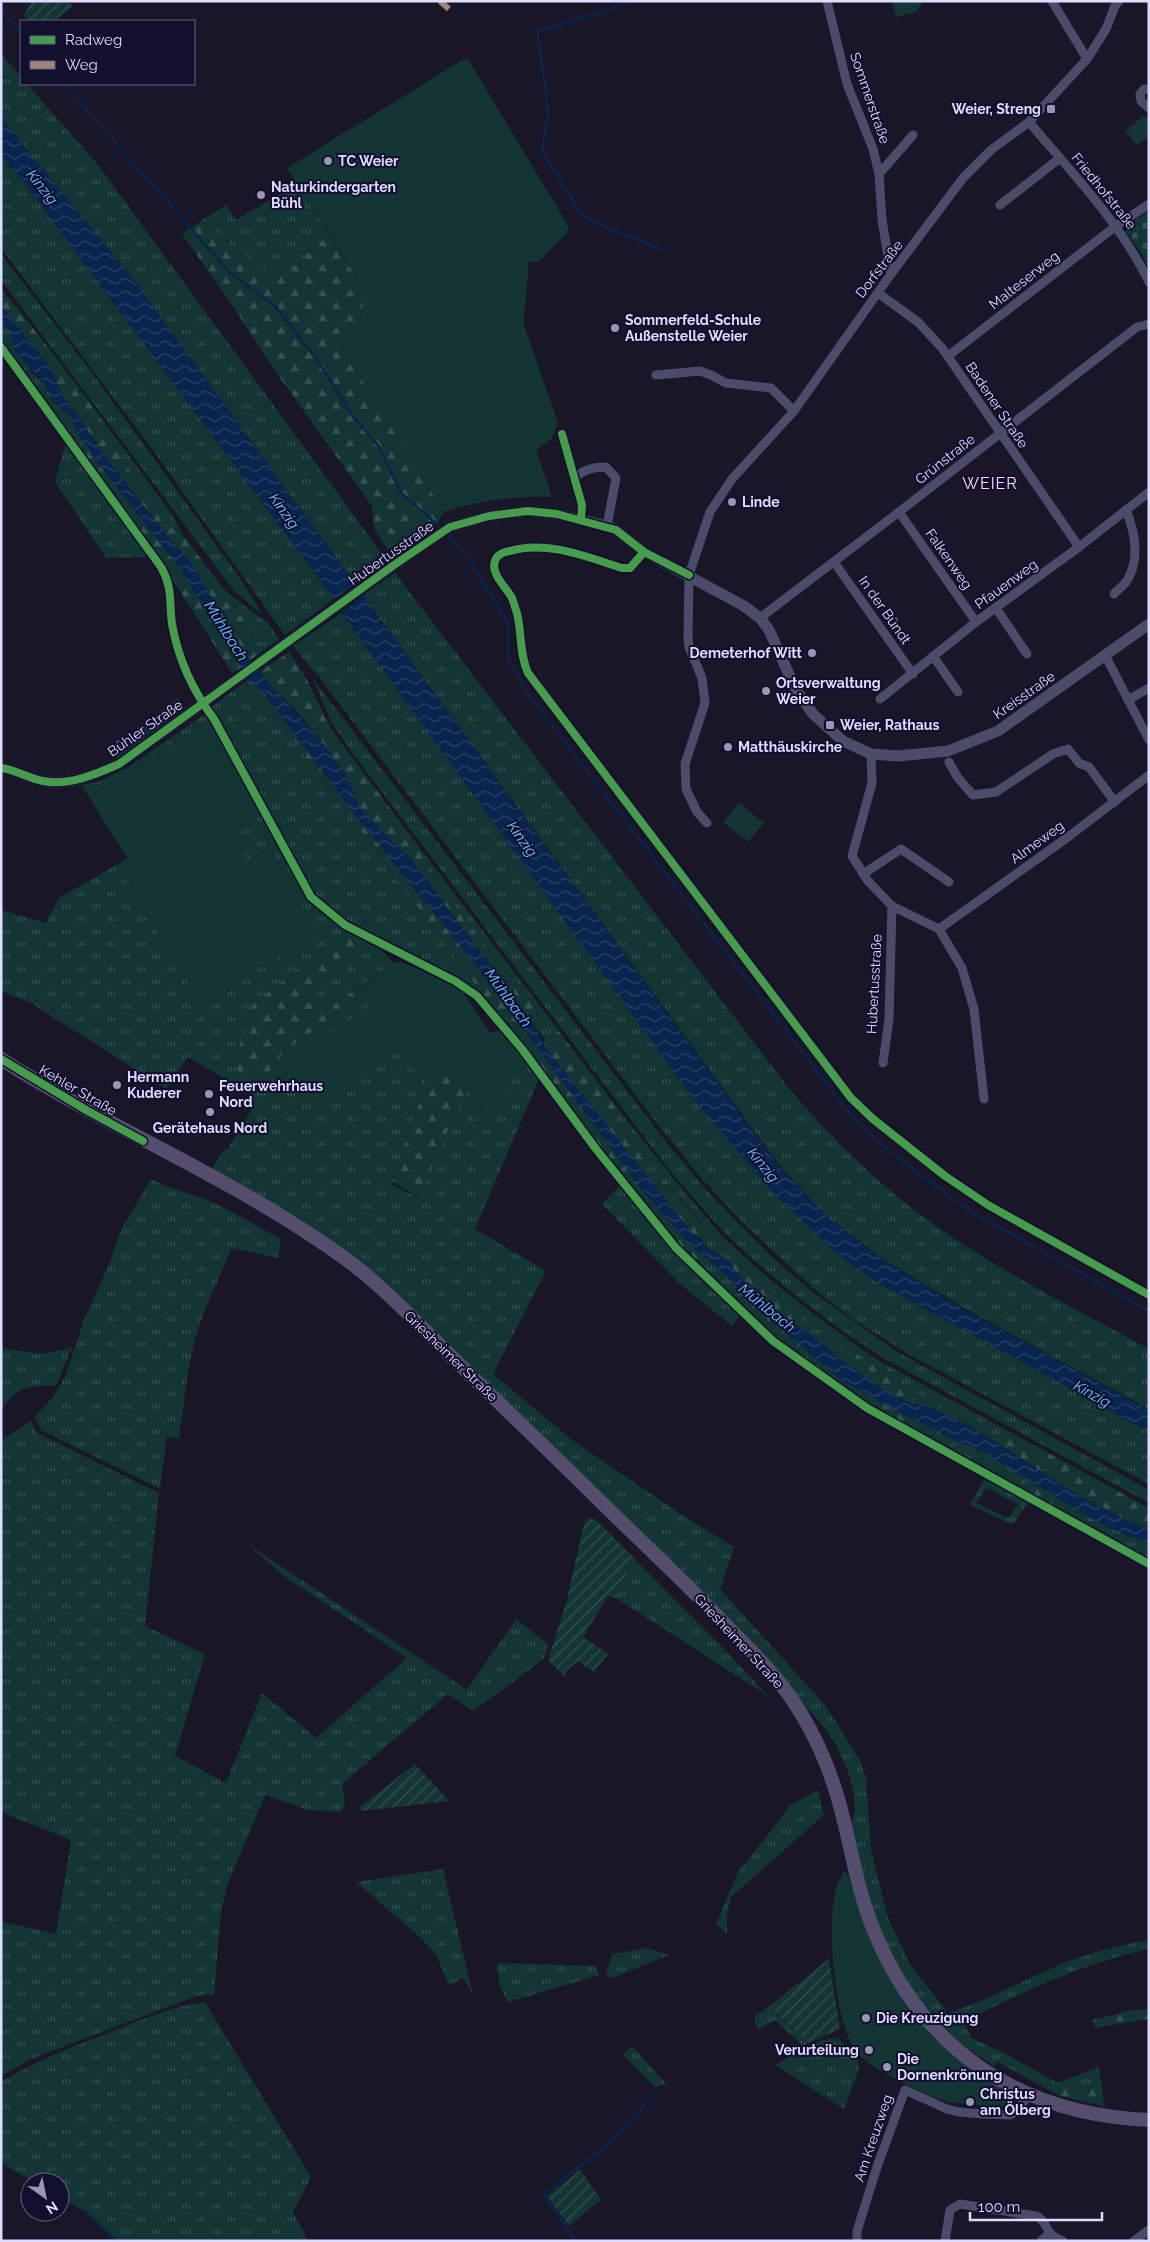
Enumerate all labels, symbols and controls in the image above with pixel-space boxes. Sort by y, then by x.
legend [20,20,195,85]
text: Radweg [65,31,122,49]
street label: Sommerstraße [847,50,893,146]
text: Weg [65,56,98,74]
place label: Weier, Streng [951,101,1041,117]
marker: Weier, Streng [1045,103,1057,115]
street label: Friedhofstraße [1068,150,1140,232]
place label: TC Weier [338,153,399,169]
marker: TC Weier [322,155,334,167]
water label: Kinzig [22,166,62,208]
place label: Naturkindergarten Bühl [271,179,396,211]
marker: Naturkindergarten Bühl [255,189,267,201]
street label: Dorfstraße [852,237,906,301]
street label: Malteserweg [986,248,1062,312]
place label: Sommerfeld-Schule Außenstelle Weier [625,312,762,344]
marker: Sommerfeld-Schule Außenstelle Weier [609,322,621,334]
street label: Badener Straße [962,359,1032,451]
street label: Grünstraße [912,431,978,487]
district label: WEIER [962,474,1018,493]
water label: Kinzig [265,490,303,533]
place label: Linde [742,494,780,510]
marker: Linde [726,496,738,508]
street label: Hubertusstraße [345,518,437,588]
street label: Falkenweg [922,526,976,592]
street label: Pfauenweg [972,556,1040,612]
street label: In der Bündt [856,573,915,647]
water label: Mühlbach [200,598,252,664]
place label: Demeterhof Witt [689,645,803,661]
marker: Demeterhof Witt [806,647,818,659]
street label: Kreisstraße [990,668,1058,722]
place label: Ortsverwaltung Weier [776,675,881,707]
marker: Ortsverwaltung Weier [760,685,772,697]
street label: Bühler Straße [105,696,185,760]
place label: Weier, Rathaus [840,717,939,733]
marker: Weier, Rathaus [824,719,836,731]
place label: Matthäuskirche [738,739,843,755]
marker: Matthäuskirche [722,741,734,753]
street label: Almeweg [1007,817,1067,867]
water label: Kinzig [503,818,541,861]
street label: Hubertusstraße [863,934,885,1034]
water label: Mühlbach [481,965,535,1031]
street label: Kehler Straße [36,1061,120,1119]
place label: Hermann Kuderer [127,1069,189,1101]
place label: Feuerwehrhaus Nord [219,1078,323,1110]
marker: Hermann Kuderer [111,1079,123,1091]
marker: Feuerwehrhaus Nord [203,1088,215,1100]
marker: Gerätehaus Nord [204,1106,216,1118]
place label: Gerätehaus Nord [153,1120,267,1136]
water label: Kinzig [743,1144,783,1186]
water label: Mühlbach [735,1280,799,1336]
street label: Griesheimer Straße [401,1307,501,1405]
water label: Kinzig [1070,1376,1114,1412]
street label: Griesheimer Straße [691,1591,787,1691]
place label: Die Kreuzigung [876,2010,978,2026]
marker: Die Kreuzigung [860,2012,872,2024]
place label: Verurteilung [775,2042,859,2058]
marker: Verurteilung [863,2044,875,2056]
place label: Die Dornenkrönung [897,2051,1002,2083]
marker: Die Dornenkrönung [881,2061,893,2073]
place label: Christus am Ölberg [980,2086,1051,2118]
street label: Am Kreuzweg [851,2092,895,2184]
marker: Christus am Ölberg [964,2096,976,2108]
north arrow [20,2172,70,2222]
scale bar [970,2190,1102,2222]
text: N [43,2198,61,2218]
text: 100 m [978,2198,1020,2216]

